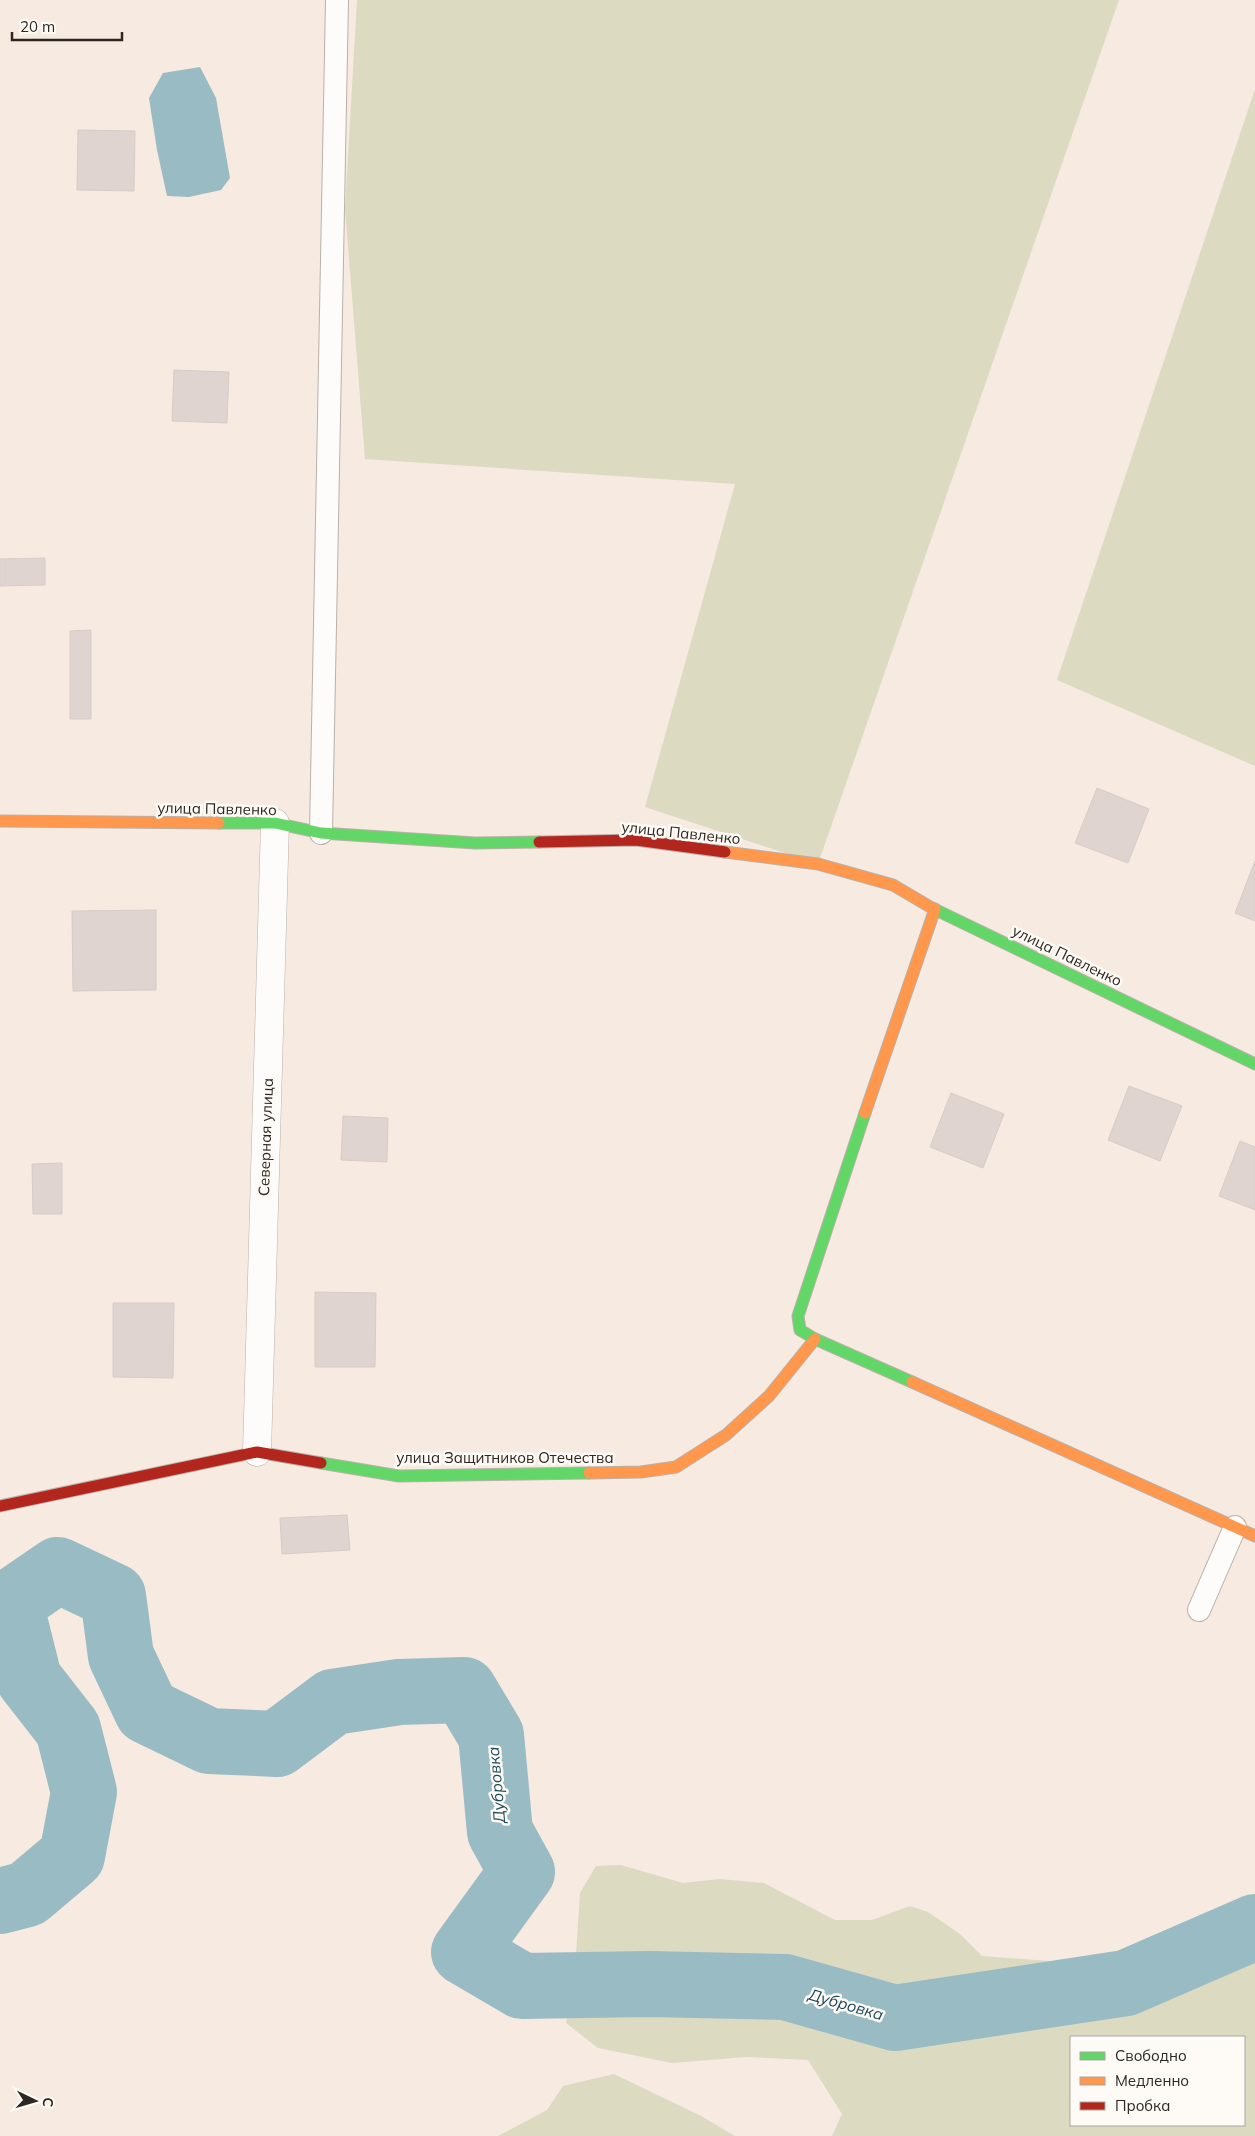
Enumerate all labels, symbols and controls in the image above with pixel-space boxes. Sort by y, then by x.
scale bar [12,10,122,42]
text: 20 m [20,17,55,36]
street label: улица Павленко [157,798,277,819]
street label: улица Павленко [621,817,741,848]
street label: улица Павленко [1009,921,1125,990]
street label: Северная улица [254,1078,277,1196]
street label: улица Защитников Отечества [396,1448,614,1467]
water label: Дубровка [483,1746,509,1825]
water label: Дубровка [805,1984,886,2024]
legend [1070,2036,1245,2126]
text: Свободно [1115,2046,1187,2065]
text: Медленно [1115,2071,1189,2090]
north arrow [10,2076,60,2126]
text: Пробка [1115,2096,1170,2115]
text: С [39,2097,57,2108]

